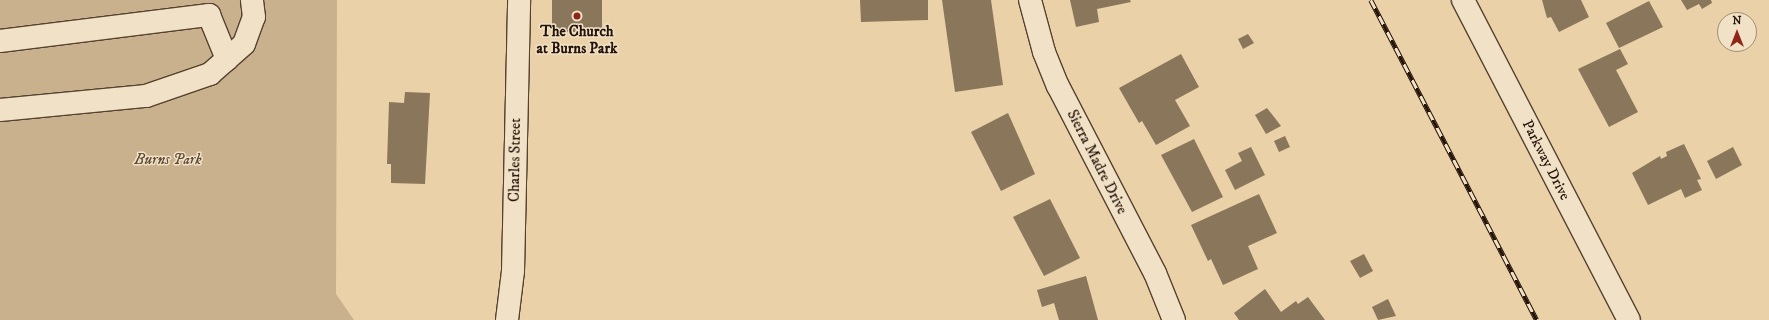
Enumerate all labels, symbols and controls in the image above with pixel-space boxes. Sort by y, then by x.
marker: The Church at Burns Park [572,11,582,21]
north arrow [1717,12,1757,52]
text: N [1732,14,1742,28]
place label: The Church at Burns Park [537,22,617,57]
street label: Sierra Madre Drive [1063,107,1131,217]
street label: Parkway Drive [1518,117,1574,203]
street label: Charles Street [505,118,525,202]
park label: Burns Park [135,151,201,169]

